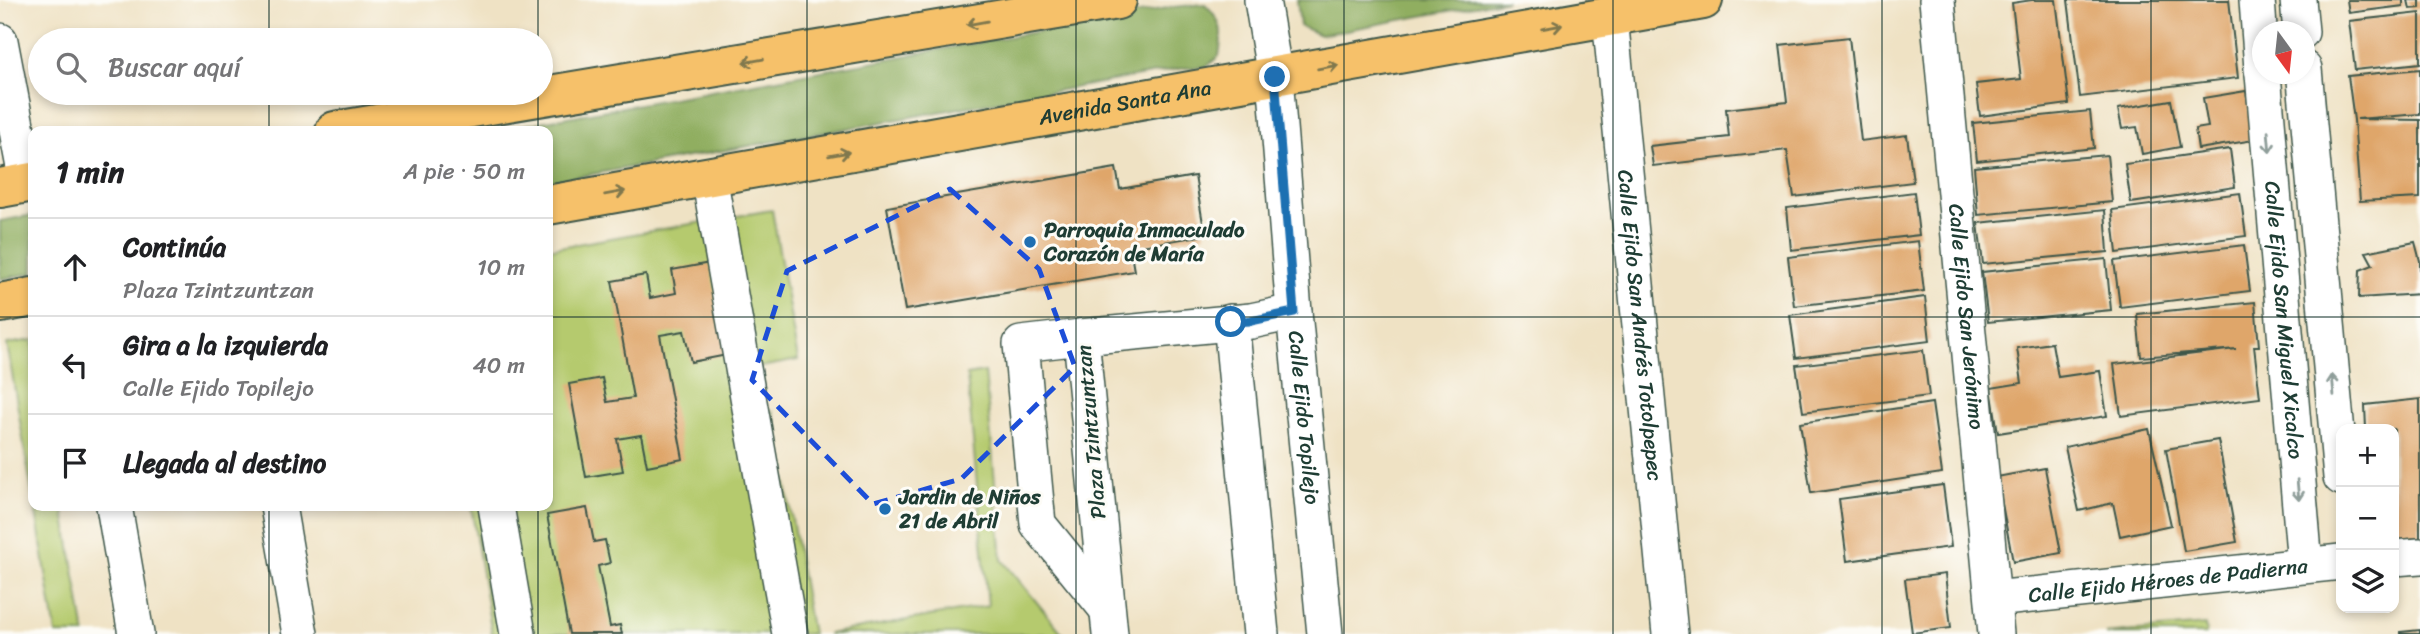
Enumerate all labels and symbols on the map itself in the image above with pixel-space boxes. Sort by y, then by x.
one-way arrow [966,17,989,30]
one-way arrow [1540,20,1563,33]
north arrow [2252,21,2315,84]
one-way arrow [742,55,764,68]
one-way arrow [1316,60,1339,73]
route end [1259,61,1290,92]
street label: Avenida Santa Ana [1035,69,1215,137]
one-way arrow [2263,130,2276,152]
one-way arrow [827,146,850,160]
street label: Calle Ejido San Andrés Totolpepec [1606,168,1674,483]
street label: Calle Ejido San Miguel Xicalco [2253,179,2315,461]
one-way arrow [603,186,626,199]
street label: Calle Ejido San Jerónimo [1937,202,1996,431]
place label: Parroquia Inmaculado Corazón de María [1043,211,1245,273]
marker: Parroquia Inmaculado Corazón de María [1022,234,1038,250]
route start [1215,306,1246,337]
street label: Calle Ejido Topilejo [1277,329,1331,507]
street label: Plaza Tzintzuntzan [1064,344,1118,520]
one-way arrow [2326,374,2339,396]
place label: Jardin de Niños 21 de Abril [898,478,1042,540]
one-way arrow [2292,478,2305,501]
marker: Jardin de Niños 21 de Abril [877,501,893,517]
street label: Calle Ejido Héroes de Padierna [2026,547,2310,614]

